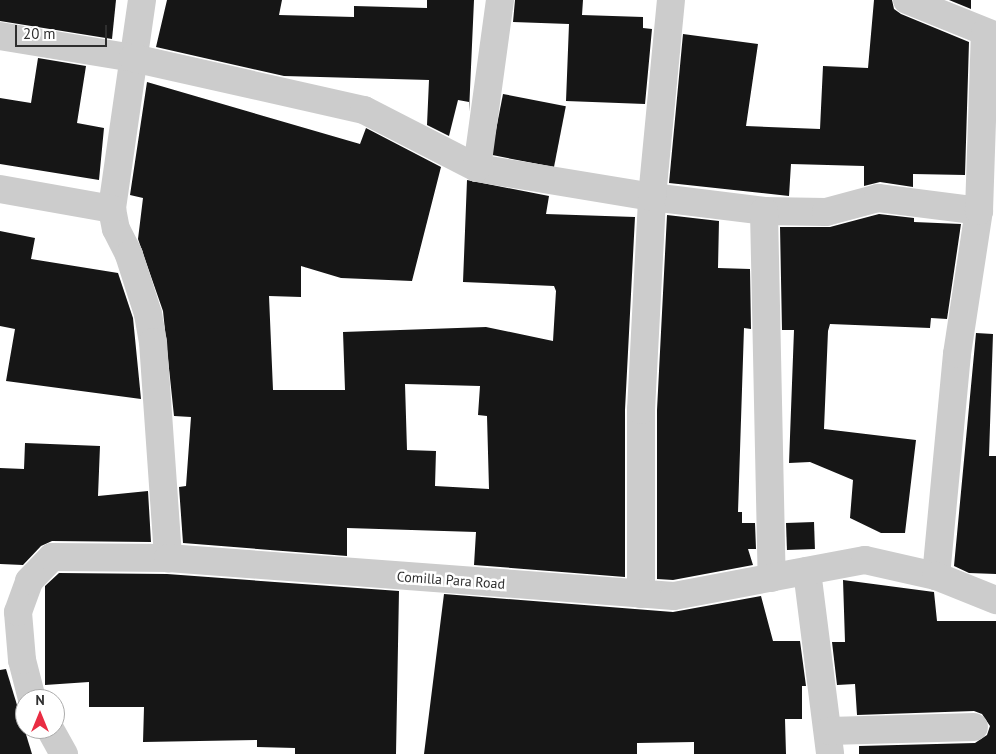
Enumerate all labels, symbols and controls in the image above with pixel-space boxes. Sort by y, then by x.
scale bar [18,15,110,47]
text: 20 m [23,24,56,43]
street label: Comilla Para Road [396,568,506,592]
north arrow [15,689,65,739]
text: N [35,691,45,709]

